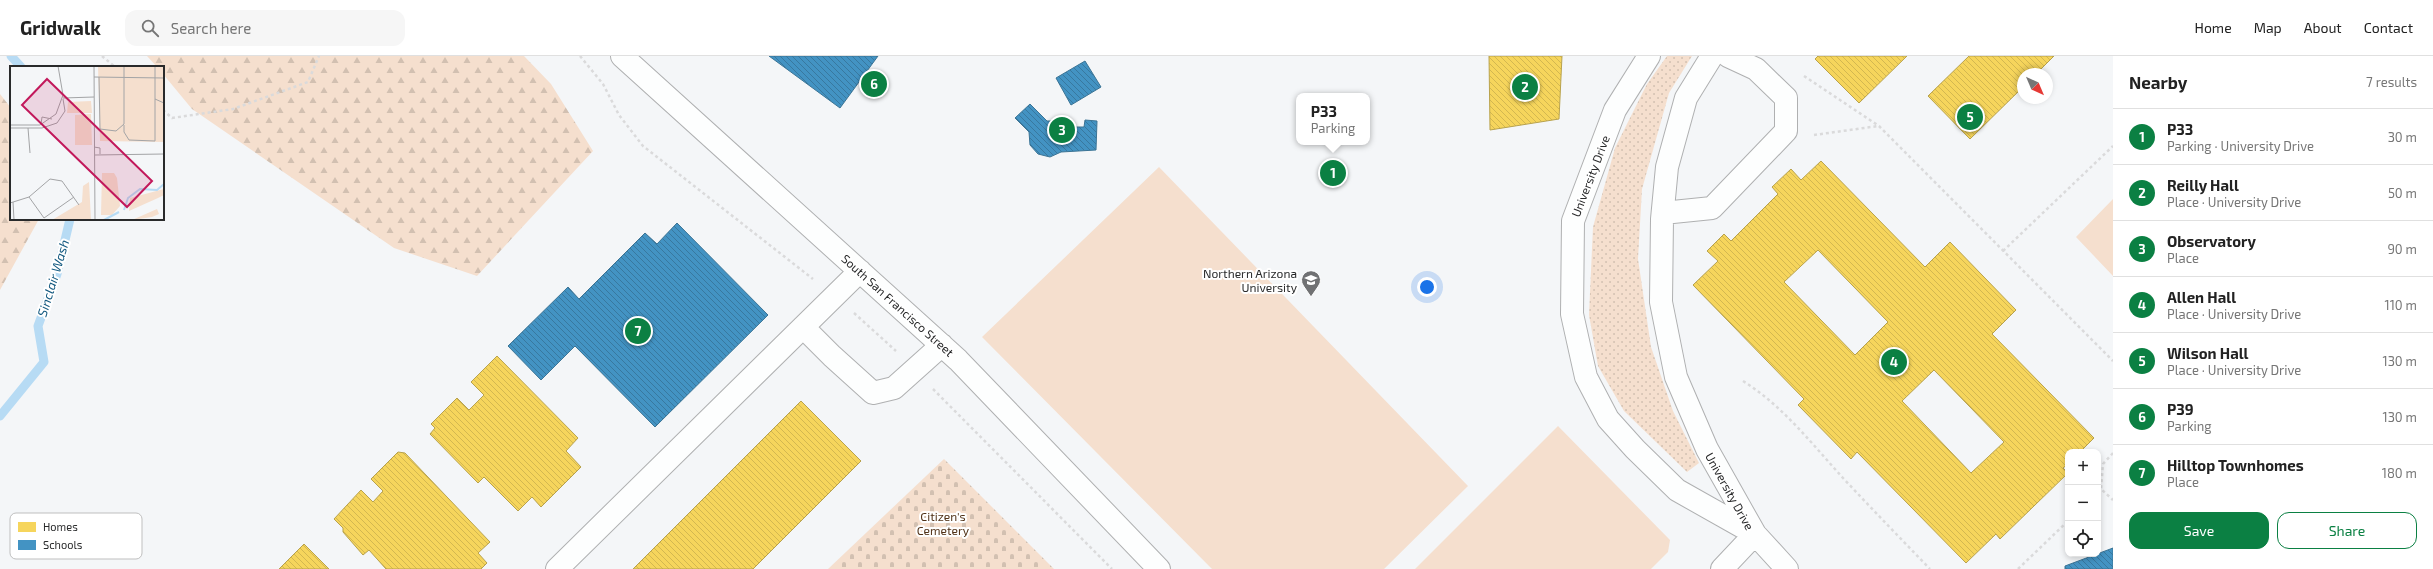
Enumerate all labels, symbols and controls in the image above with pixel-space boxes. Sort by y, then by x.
search box [125,10,405,46]
text: Gridwalk [20,16,101,39]
icon: search [139,17,161,39]
text: Search here [171,19,251,37]
text: Home [2195,19,2232,36]
text: Map [2254,19,2282,36]
text: About [2304,19,2342,36]
text: Contact [2364,19,2413,36]
inset map [10,66,164,220]
north arrow [2017,68,2053,104]
pin: 6 [861,69,887,99]
pin: 2 [1512,72,1538,102]
text: Nearby [2129,72,2187,92]
text: 7 results [2366,74,2417,90]
popup [1296,93,1370,145]
text: P33 [1311,102,1337,120]
pin: 5 [1957,102,1983,132]
pin: 3 [1049,115,1075,145]
text: Parking [1311,120,1355,136]
text: P33 [2167,120,2193,138]
text: 1 [2139,129,2145,145]
text: 30 m [2388,129,2417,145]
street label: University Drive [1568,133,1612,219]
text: Parking · University Drive [2167,138,2314,154]
pin: 1 [1320,158,1346,188]
text: Reilly Hall [2167,176,2239,194]
text: 2 [2138,185,2146,201]
text: 50 m [2388,185,2417,201]
text: Place · University Drive [2167,194,2301,210]
text: Observatory [2167,232,2256,250]
water label: Sinclair Wash [34,237,72,319]
text: 3 [2138,241,2146,257]
text: 90 m [2387,241,2417,257]
text: Place [2167,250,2199,266]
street label: South San Francisco Street [839,251,957,359]
place label: Northern Arizona University [1203,266,1298,294]
school or university icon: Northern Arizona University [1300,269,1322,297]
your location [1417,277,1437,297]
text: Allen Hall [2167,288,2236,306]
text: 4 [2138,297,2146,313]
text: 110 m [2385,297,2417,313]
text: Place · University Drive [2167,306,2301,322]
pin: 7 [625,316,651,346]
text: Wilson Hall [2167,344,2249,362]
pin: 4 [1881,347,1907,377]
text: 5 [2138,353,2146,369]
text: 130 m [2382,353,2417,369]
text: Place · University Drive [2167,362,2301,378]
text: P39 [2167,400,2194,418]
text: 6 [2138,409,2146,425]
text: 130 m [2382,409,2417,425]
text: Parking [2167,418,2212,434]
map controls [2065,449,2101,557]
button: + [2065,449,2101,485]
street label: University Drive [1703,450,1757,532]
text: Hilltop Townhomes [2167,456,2304,474]
text: 7 [2139,465,2145,481]
text: 180 m [2382,465,2417,481]
text: Place [2167,474,2199,490]
button: − [2065,485,2101,521]
park label: Citizen's Cemetery [917,509,970,537]
button: Save [2129,512,2269,549]
button: Share [2277,512,2417,549]
legend [10,513,142,559]
text: Homes [43,520,78,533]
button: locate [2065,521,2101,557]
text: Schools [43,538,83,551]

